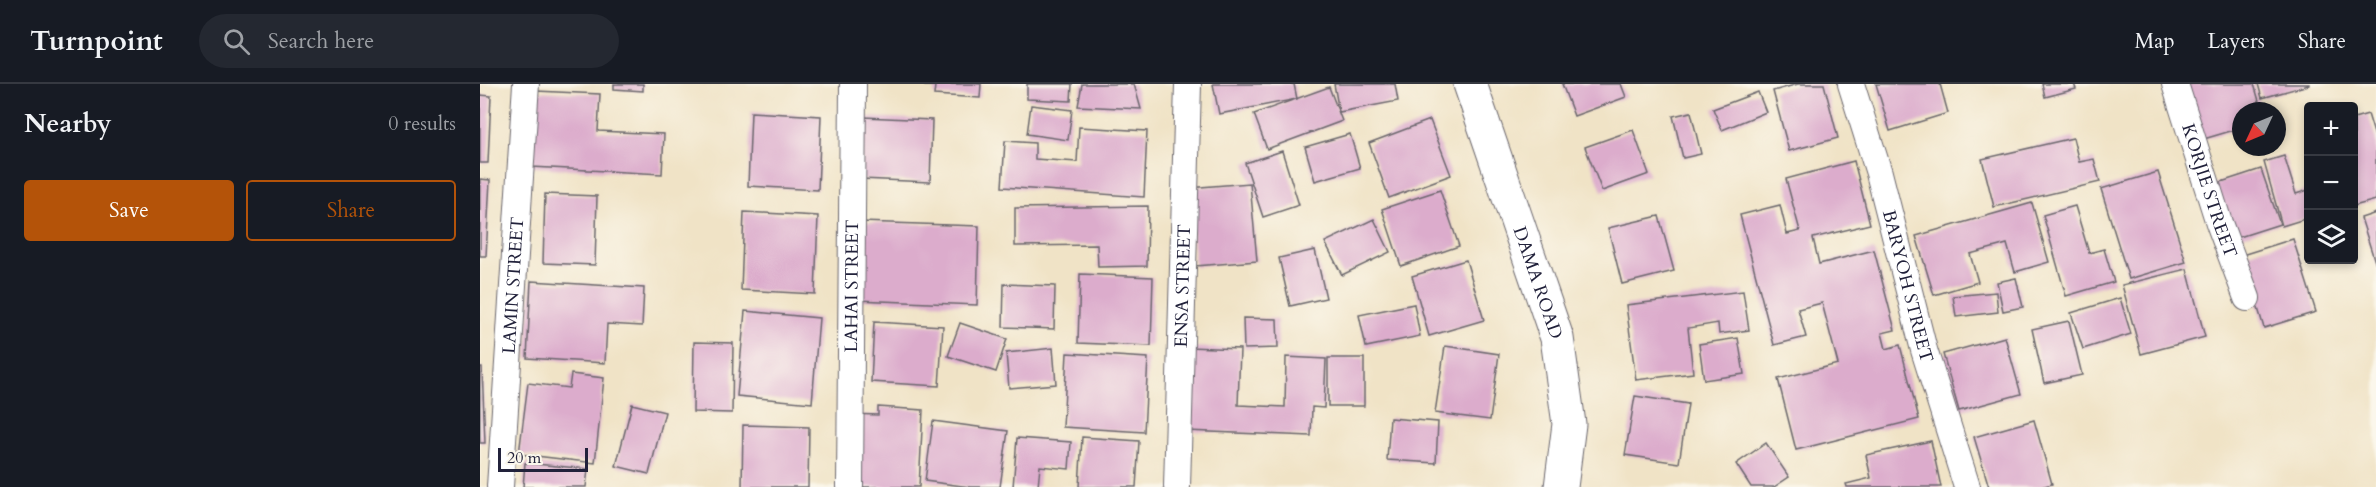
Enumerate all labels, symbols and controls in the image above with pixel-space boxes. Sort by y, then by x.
search box [199,14,619,68]
text: Turnpoint [30,22,163,60]
icon: search [220,25,253,58]
text: Search here [268,26,374,56]
text: Map [2135,27,2175,56]
text: Layers [2208,27,2265,56]
text: Share [2298,27,2346,56]
north arrow [2232,102,2286,156]
map controls [2304,102,2358,264]
button: + [2304,102,2358,156]
text: Nearby [24,106,112,141]
text: 0 results [388,110,456,137]
street label: KORJIE STREET [2175,121,2243,261]
button: − [2304,156,2358,210]
button: Save [24,180,234,241]
button: Share [246,180,456,241]
street label: BARYOH STREET [1876,207,1939,366]
button: layers [2304,210,2358,264]
street label: LAMIN STREET [497,216,530,355]
street label: LAHAI STREET [839,220,865,352]
street label: DAMA ROAD [1507,223,1568,342]
street label: ENSA STREET [1169,224,1197,348]
scale bar [498,445,588,472]
text: 20 m [507,447,541,469]

